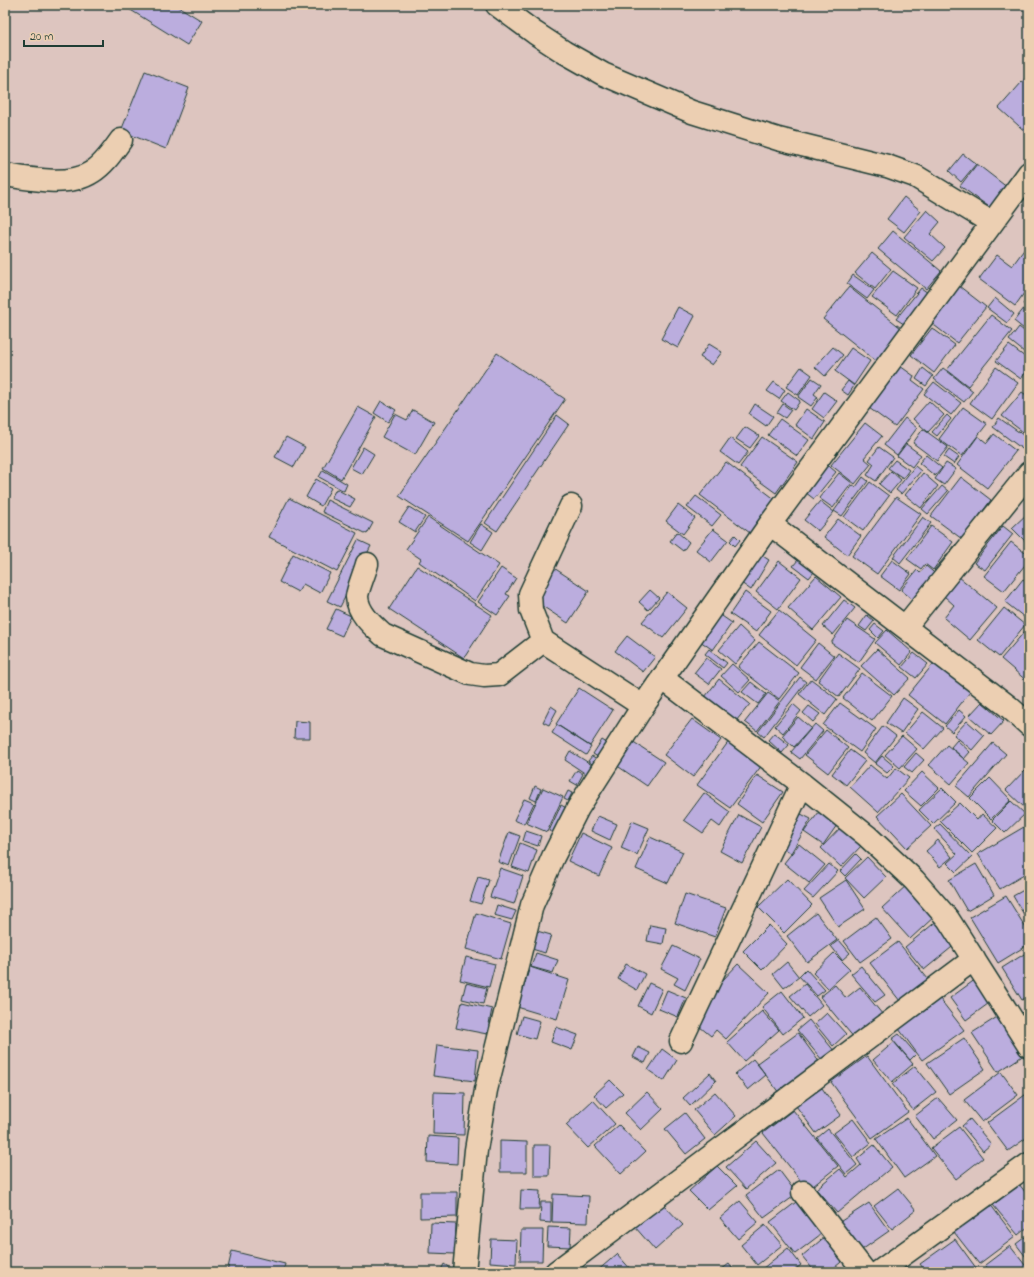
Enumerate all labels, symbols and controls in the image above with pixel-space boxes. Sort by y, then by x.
scale bar [24,22,103,48]
text: 20 m [30,28,53,46]

